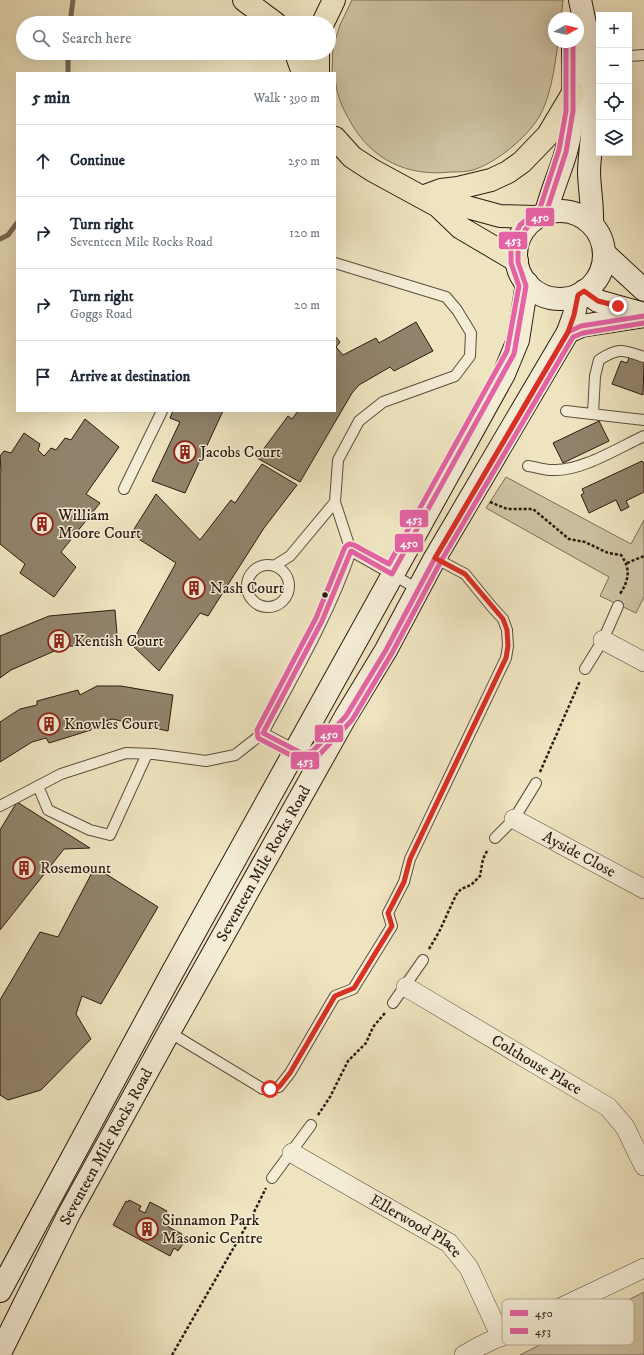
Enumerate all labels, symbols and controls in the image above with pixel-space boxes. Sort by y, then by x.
north arrow [548,12,584,48]
map controls [596,12,632,156]
button: + [596,12,632,48]
search box [16,16,336,60]
icon: search [30,27,52,49]
text: Search here [62,29,131,48]
button: − [596,48,632,84]
button: locate [596,84,632,120]
text: 5 min [32,87,70,109]
text: Walk · 390 m [253,90,320,106]
button: layers [596,120,632,156]
icon: ahead [32,150,54,172]
text: Continue [70,151,125,170]
text: 250 m [288,153,320,169]
line badge: 450 [525,207,555,227]
text: 450 [530,211,549,225]
text: Turn right [70,215,133,234]
icon: right [32,222,54,244]
text: 120 m [289,225,320,241]
line badge: 453 [498,231,528,250]
text: Seventeen Mile Rocks Road [70,234,213,250]
text: 453 [504,234,521,248]
text: Turn right [70,287,133,306]
icon: right [32,294,54,316]
text: 20 m [294,297,320,313]
route end [609,297,627,315]
text: Goggs Road [70,306,132,322]
icon: arrive [32,366,54,388]
text: Arrive at destination [70,367,190,386]
building icon: Jacobs Court [172,439,198,465]
place label: Jacobs Court [198,442,281,462]
place label: William Moore Court [57,505,141,543]
line badge: 453 [399,509,429,528]
building icon: William Moore Court [29,511,55,537]
text: 453 [405,513,422,527]
line badge: 450 [394,533,424,553]
text: 450 [399,537,418,551]
building icon: Nash Court [181,575,207,601]
place label: Nash Court [210,578,284,598]
unlabelled marker [320,590,330,600]
building icon: Kentish Court [46,628,72,654]
place label: Kentish Court [74,631,164,651]
building icon: Knowles Court [36,711,62,737]
place label: Knowles Court [64,714,159,734]
line badge: 450 [314,724,344,743]
text: 450 [319,728,338,742]
line badge: 453 [290,751,320,770]
text: 453 [296,755,313,769]
street label: Seventeen Mile Rocks Road [212,782,315,945]
street label: Ayside Close [539,826,620,882]
building icon: Rosemount [11,855,37,881]
place label: Rosemount [40,858,111,878]
street label: Colthouse Place [488,1030,586,1099]
street label: Seventeen Mile Rocks Road [55,1065,157,1228]
route start [261,1080,279,1098]
street label: Ellerwood Place [366,1190,467,1262]
place label: Sinnamon Park Masonic Centre [162,1210,263,1248]
building icon: Sinnamon Park Masonic Centre [134,1216,160,1242]
legend [502,1299,634,1345]
text: 450 [535,1307,553,1321]
text: 453 [535,1325,551,1339]

